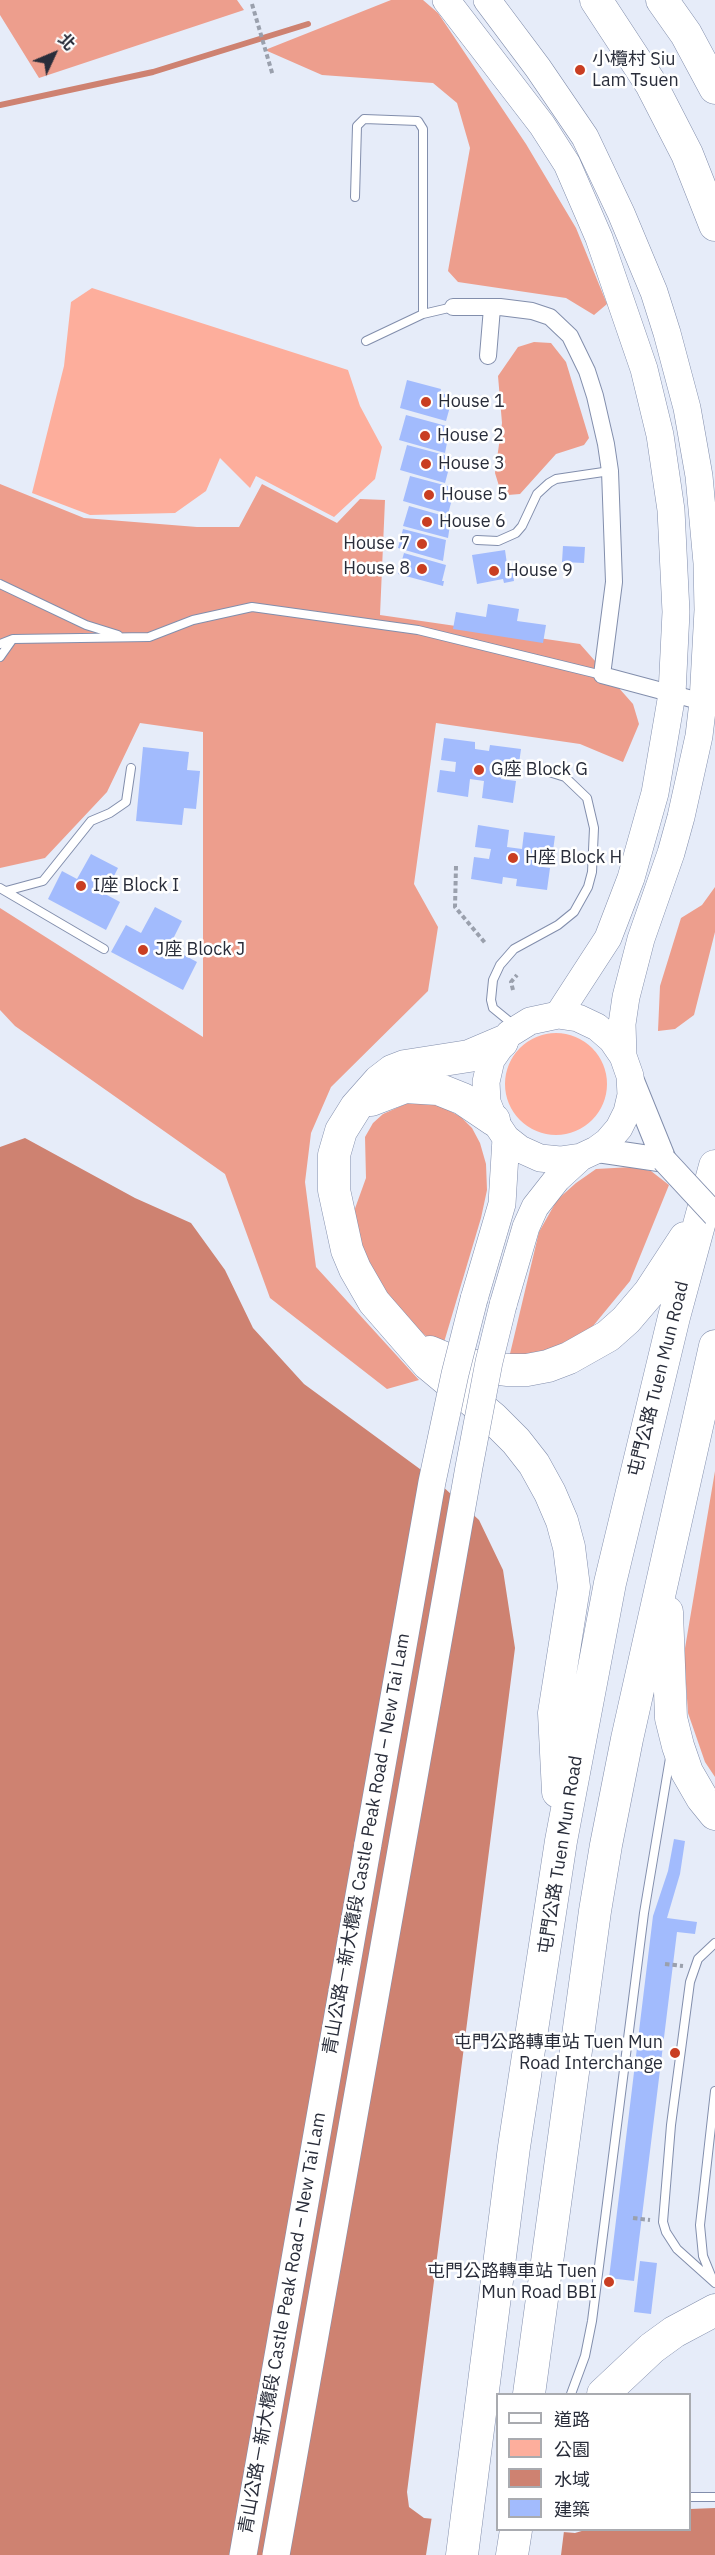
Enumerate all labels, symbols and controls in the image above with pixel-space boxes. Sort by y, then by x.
north arrow [24,24,84,84]
text: 北 [54,29,80,54]
place label: 小欖村 Siu Lam Tsuen [592,49,679,92]
marker: 小欖村 Siu Lam Tsuen [573,63,587,77]
place label: House 1 [438,391,505,413]
marker: House 1 [419,395,433,409]
place label: House 2 [437,425,504,447]
marker: House 2 [418,429,432,443]
place label: House 3 [438,453,505,475]
marker: House 3 [419,457,433,471]
place label: House 5 [441,484,508,506]
marker: House 5 [422,488,436,502]
place label: House 6 [439,511,506,533]
marker: House 6 [420,515,434,529]
place label: House 7 [343,533,410,555]
marker: House 7 [415,537,429,551]
place label: House 8 [343,558,410,580]
place label: House 9 [506,560,573,582]
marker: House 8 [415,562,429,576]
marker: House 9 [487,564,501,578]
place label: G座 Block G [491,759,588,781]
marker: G座 Block G [472,763,486,777]
place label: H座 Block H [525,847,622,869]
marker: H座 Block H [506,851,520,865]
place label: I座 Block I [93,875,179,897]
marker: I座 Block I [74,879,88,893]
place label: J座 Block J [155,939,245,961]
marker: J座 Block J [136,943,150,957]
street label: 屯門公路 Tuen Mun Road [624,1279,694,1479]
street label: 青山公路－新大欖段 Castle Peak Road – New Tai Lam [319,1632,415,2056]
street label: 屯門公路 Tuen Mun Road [535,1754,587,1956]
place label: 屯門公路轉車站 Tuen Mun Road Interchange [454,2032,663,2074]
marker: 屯門公路轉車站 Tuen Mun Road Interchange [668,2046,682,2060]
street label: 青山公路－新大欖段 Castle Peak Road – New Tai Lam [235,2111,331,2535]
place label: 屯門公路轉車站 Tuen Mun Road BBI [427,2261,597,2304]
marker: 屯門公路轉車站 Tuen Mun Road BBI [602,2275,616,2289]
legend [496,2393,691,2531]
text: 道路 [554,2408,590,2431]
text: 公園 [554,2438,590,2461]
text: 水域 [554,2468,590,2491]
text: 建築 [554,2498,590,2521]

